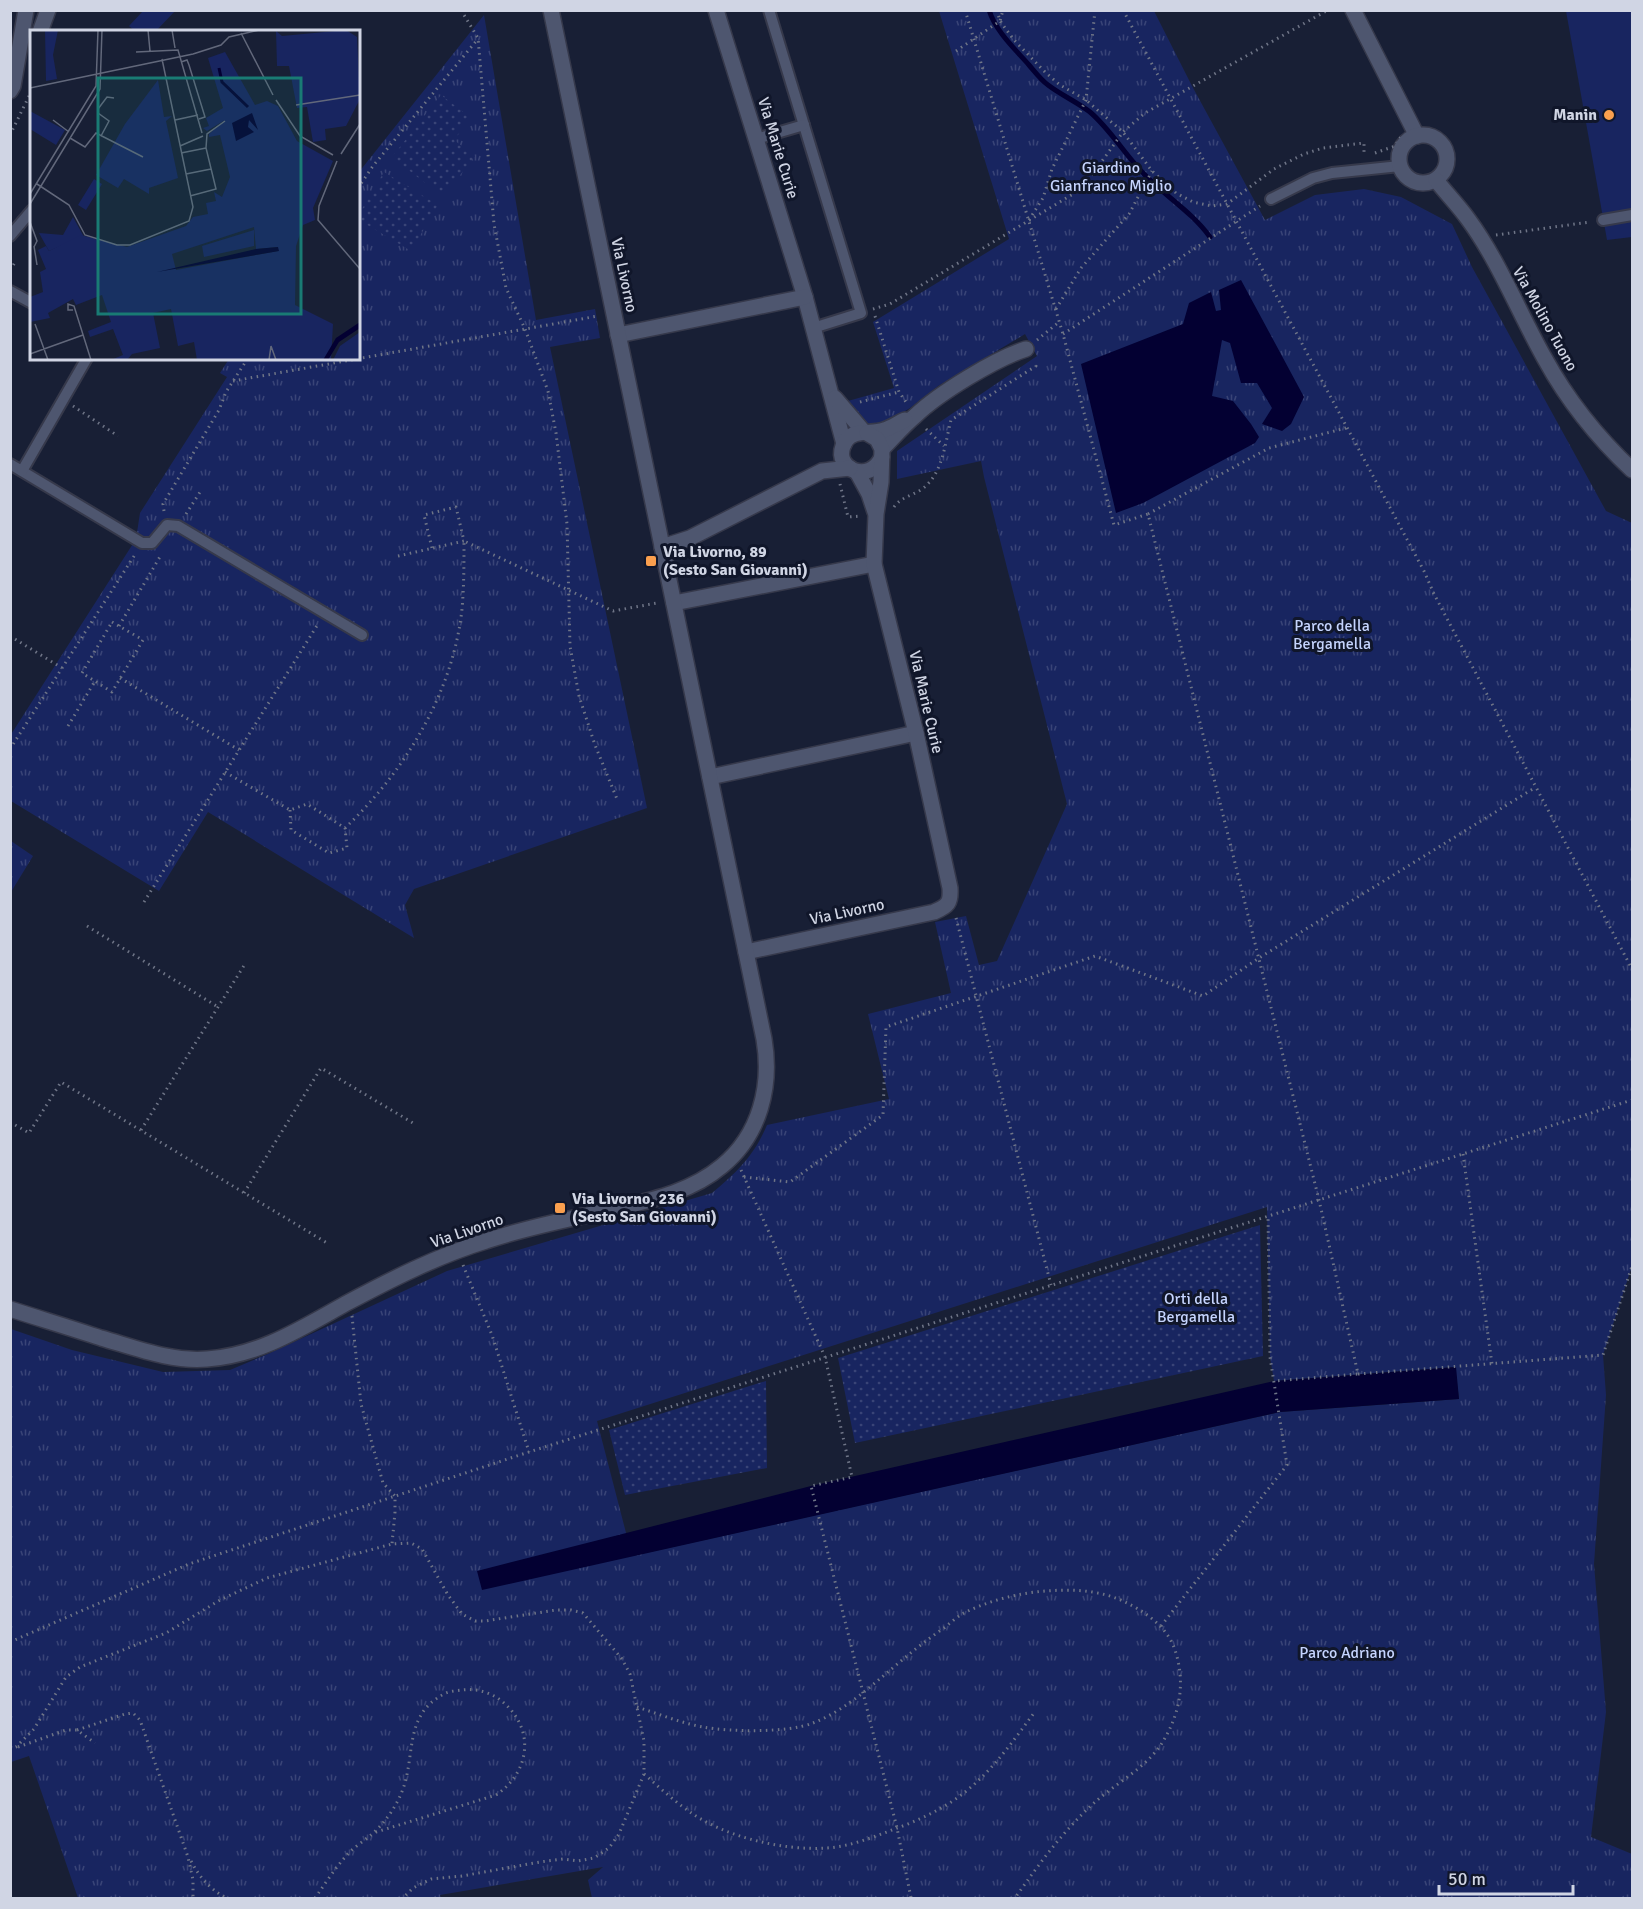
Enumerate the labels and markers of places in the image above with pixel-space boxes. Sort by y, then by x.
place label: Manin [1553,105,1597,125]
marker: Manin [1602,108,1616,122]
place label: Via Livorno, 89 (Sesto San Giovanni) [663,542,808,580]
marker: Via Livorno, 89 (Sesto San Giovanni) [644,554,658,568]
place label: Via Livorno, 236 (Sesto San Giovanni) [572,1189,717,1227]
marker: Via Livorno, 236 (Sesto San Giovanni) [553,1201,567,1215]

